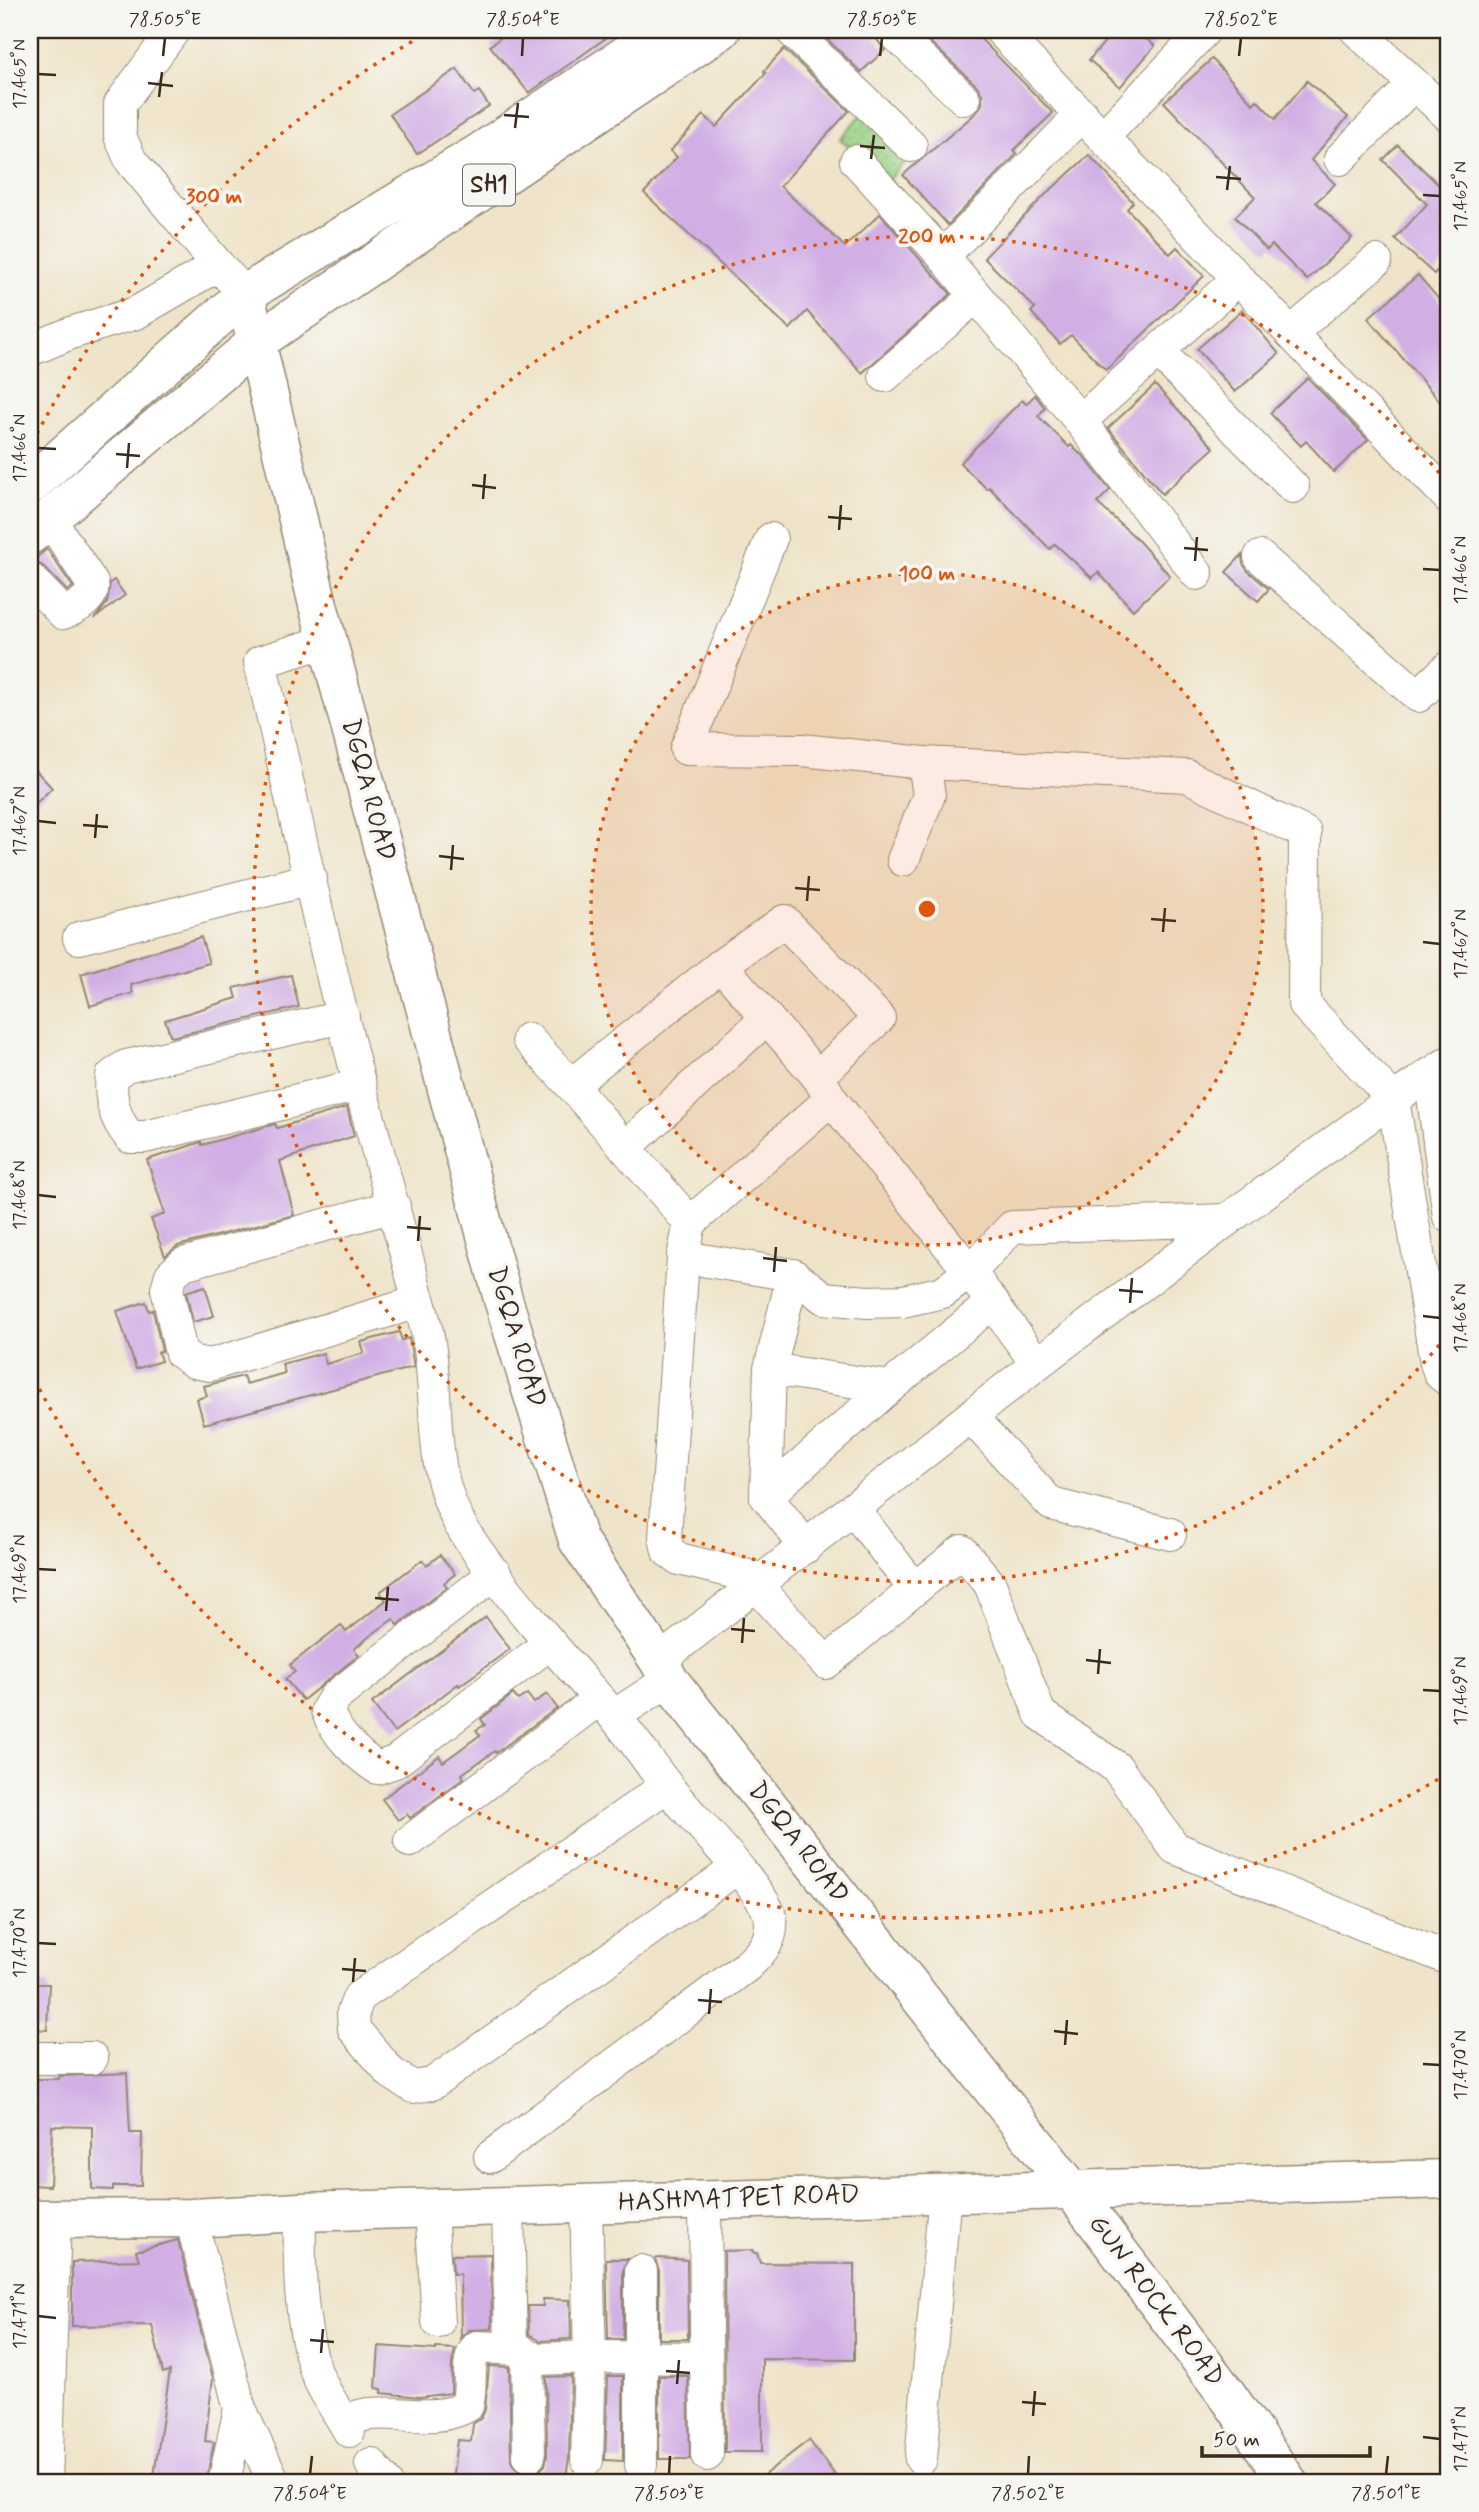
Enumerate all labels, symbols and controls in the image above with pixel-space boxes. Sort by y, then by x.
text: 78.505°E [129,8,201,32]
text: 78.504°E [486,8,560,32]
text: 78.503°E [847,8,917,32]
text: 78.502°E [1204,8,1278,32]
text: 17.465°N [8,39,32,109]
text: 17.465°N [1449,161,1473,231]
road number: SH1 [463,164,515,205]
text: 300 m [186,183,243,211]
text: 200 m [898,223,956,251]
text: 17.466°N [8,414,32,482]
text: 17.466°N [1449,536,1473,604]
text: 100 m [899,560,955,588]
street label: DGQA ROAD [333,715,403,865]
text: 17.467°N [8,786,32,856]
centre of rings [915,897,939,921]
text: 17.467°N [1449,909,1473,979]
text: 17.468°N [8,1160,32,1230]
street label: DGQA ROAD [478,1262,554,1412]
text: 17.468°N [1449,1283,1473,1353]
text: 17.469°N [8,1534,32,1604]
text: 17.469°N [1449,1656,1473,1726]
street label: DGQA ROAD [740,1775,856,1911]
text: 17.470°N [8,1908,32,1978]
text: 17.470°N [1449,2030,1473,2100]
street label: HASHMATPET ROAD [618,2178,860,2220]
street label: GUN ROCK ROAD [1080,2208,1232,2394]
text: 17.471°N [8,2283,32,2349]
text: 17.471°N [1449,2406,1473,2472]
scale bar [1202,2414,1370,2458]
text: 50 m [1213,2426,1260,2454]
text: 78.504°E [273,2482,347,2506]
text: 78.503°E [634,2482,704,2506]
text: 78.502°E [991,2482,1065,2506]
text: 78.501°E [1351,2482,1421,2506]

